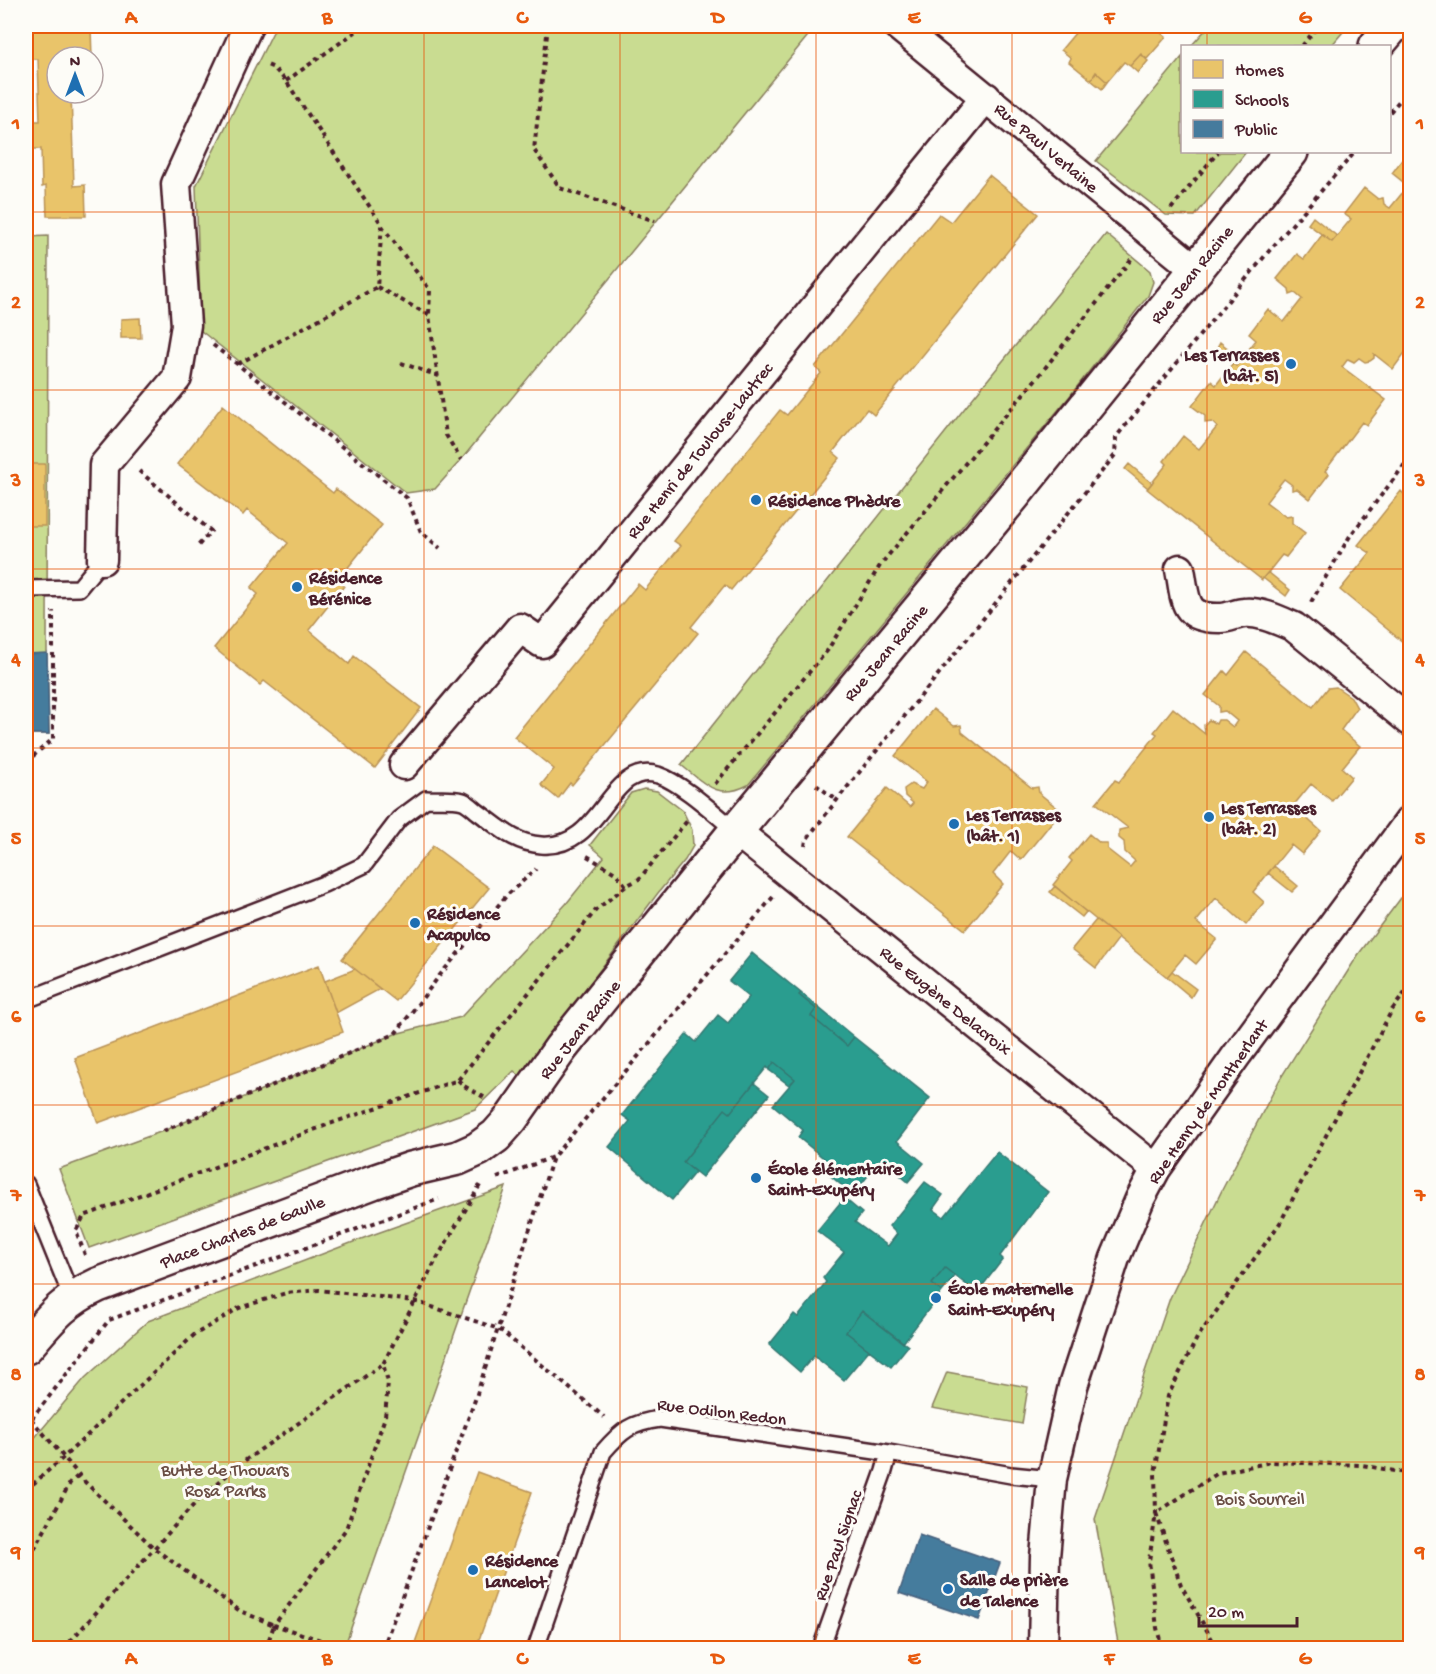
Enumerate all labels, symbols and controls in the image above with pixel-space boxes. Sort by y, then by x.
text: A [124,8,139,31]
text: B [321,8,333,31]
text: C [516,8,530,31]
text: D [709,8,725,31]
text: E [908,8,922,31]
text: F [1103,8,1116,31]
text: G [1299,8,1313,31]
north arrow [45,45,105,105]
legend [1181,45,1391,153]
text: N [70,54,81,73]
text: Homes [1235,61,1285,82]
text: Schools [1235,91,1290,112]
street label: Rue Paul Verlaine [989,99,1102,199]
text: 1 [11,114,20,137]
text: 1 [1415,114,1424,137]
text: Public [1234,121,1278,142]
street label: Rue Jean Racine [1147,222,1239,329]
text: 2 [11,293,21,316]
text: 2 [1415,293,1425,316]
place label: Les Terrasses (bât. 5) [1184,346,1280,388]
marker: Les Terrasses (bât. 5) [1284,357,1298,371]
street label: Rue Henri de Toulouse-Lautrec [623,359,779,544]
text: 3 [10,471,21,494]
text: 3 [1414,471,1425,494]
place label: Résidence Phèdre [767,492,901,513]
marker: Résidence Phèdre [749,493,763,507]
place label: Résidence Bérénice [308,569,383,611]
marker: Résidence Bérénice [290,580,304,594]
street label: Rue Jean Racine [840,600,934,706]
text: 4 [10,650,21,673]
text: 4 [1414,650,1425,673]
place label: Les Terrasses (bât. 2) [1221,799,1317,841]
place label: Les Terrasses (bât. 1) [966,806,1062,848]
marker: Les Terrasses (bât. 2) [1202,810,1216,824]
marker: Les Terrasses (bât. 1) [947,817,961,831]
text: 5 [11,829,22,852]
text: 5 [1415,829,1426,852]
place label: Résidence Acapulco [426,905,501,947]
marker: Résidence Acapulco [408,916,422,930]
street label: Rue Eugène Delacroix [875,943,1015,1062]
street label: Rue Jean Racine [536,976,627,1084]
text: 6 [11,1007,22,1030]
text: 6 [1415,1007,1426,1030]
street label: Rue Henry de Montherlant [1144,1015,1275,1189]
place label: École élémentaire Saint-Exupéry [768,1159,903,1202]
marker: École élémentaire Saint-Exupéry [749,1171,763,1185]
text: 7 [10,1186,23,1209]
text: 7 [1414,1186,1427,1209]
street label: Place Charles de Gaulle [157,1192,329,1275]
place label: École maternelle Saint-Exupéry [948,1279,1074,1322]
marker: École maternelle Saint-Exupéry [929,1291,943,1305]
text: 8 [11,1365,22,1388]
text: 8 [1415,1365,1426,1388]
street label: Rue Odilon Redon [656,1395,788,1432]
park label: Butte de Thouars Rosa Parks [160,1461,290,1503]
street label: Rue Paul Signac [811,1487,868,1604]
park label: Bois Sourreil [1214,1490,1305,1511]
text: 9 [10,1543,21,1566]
text: 9 [1414,1543,1425,1566]
place label: Résidence Lancelot [484,1552,559,1594]
marker: Résidence Lancelot [466,1563,480,1577]
place label: Salle de prière de Talence [960,1571,1069,1613]
marker: Salle de prière de Talence [941,1582,955,1596]
scale bar [1199,1590,1296,1628]
text: 20 m [1208,1603,1244,1624]
text: A [124,1649,139,1672]
text: B [321,1649,333,1672]
text: C [516,1649,530,1672]
text: D [709,1649,725,1672]
text: E [908,1649,922,1672]
text: F [1103,1649,1116,1672]
text: G [1299,1649,1313,1672]

